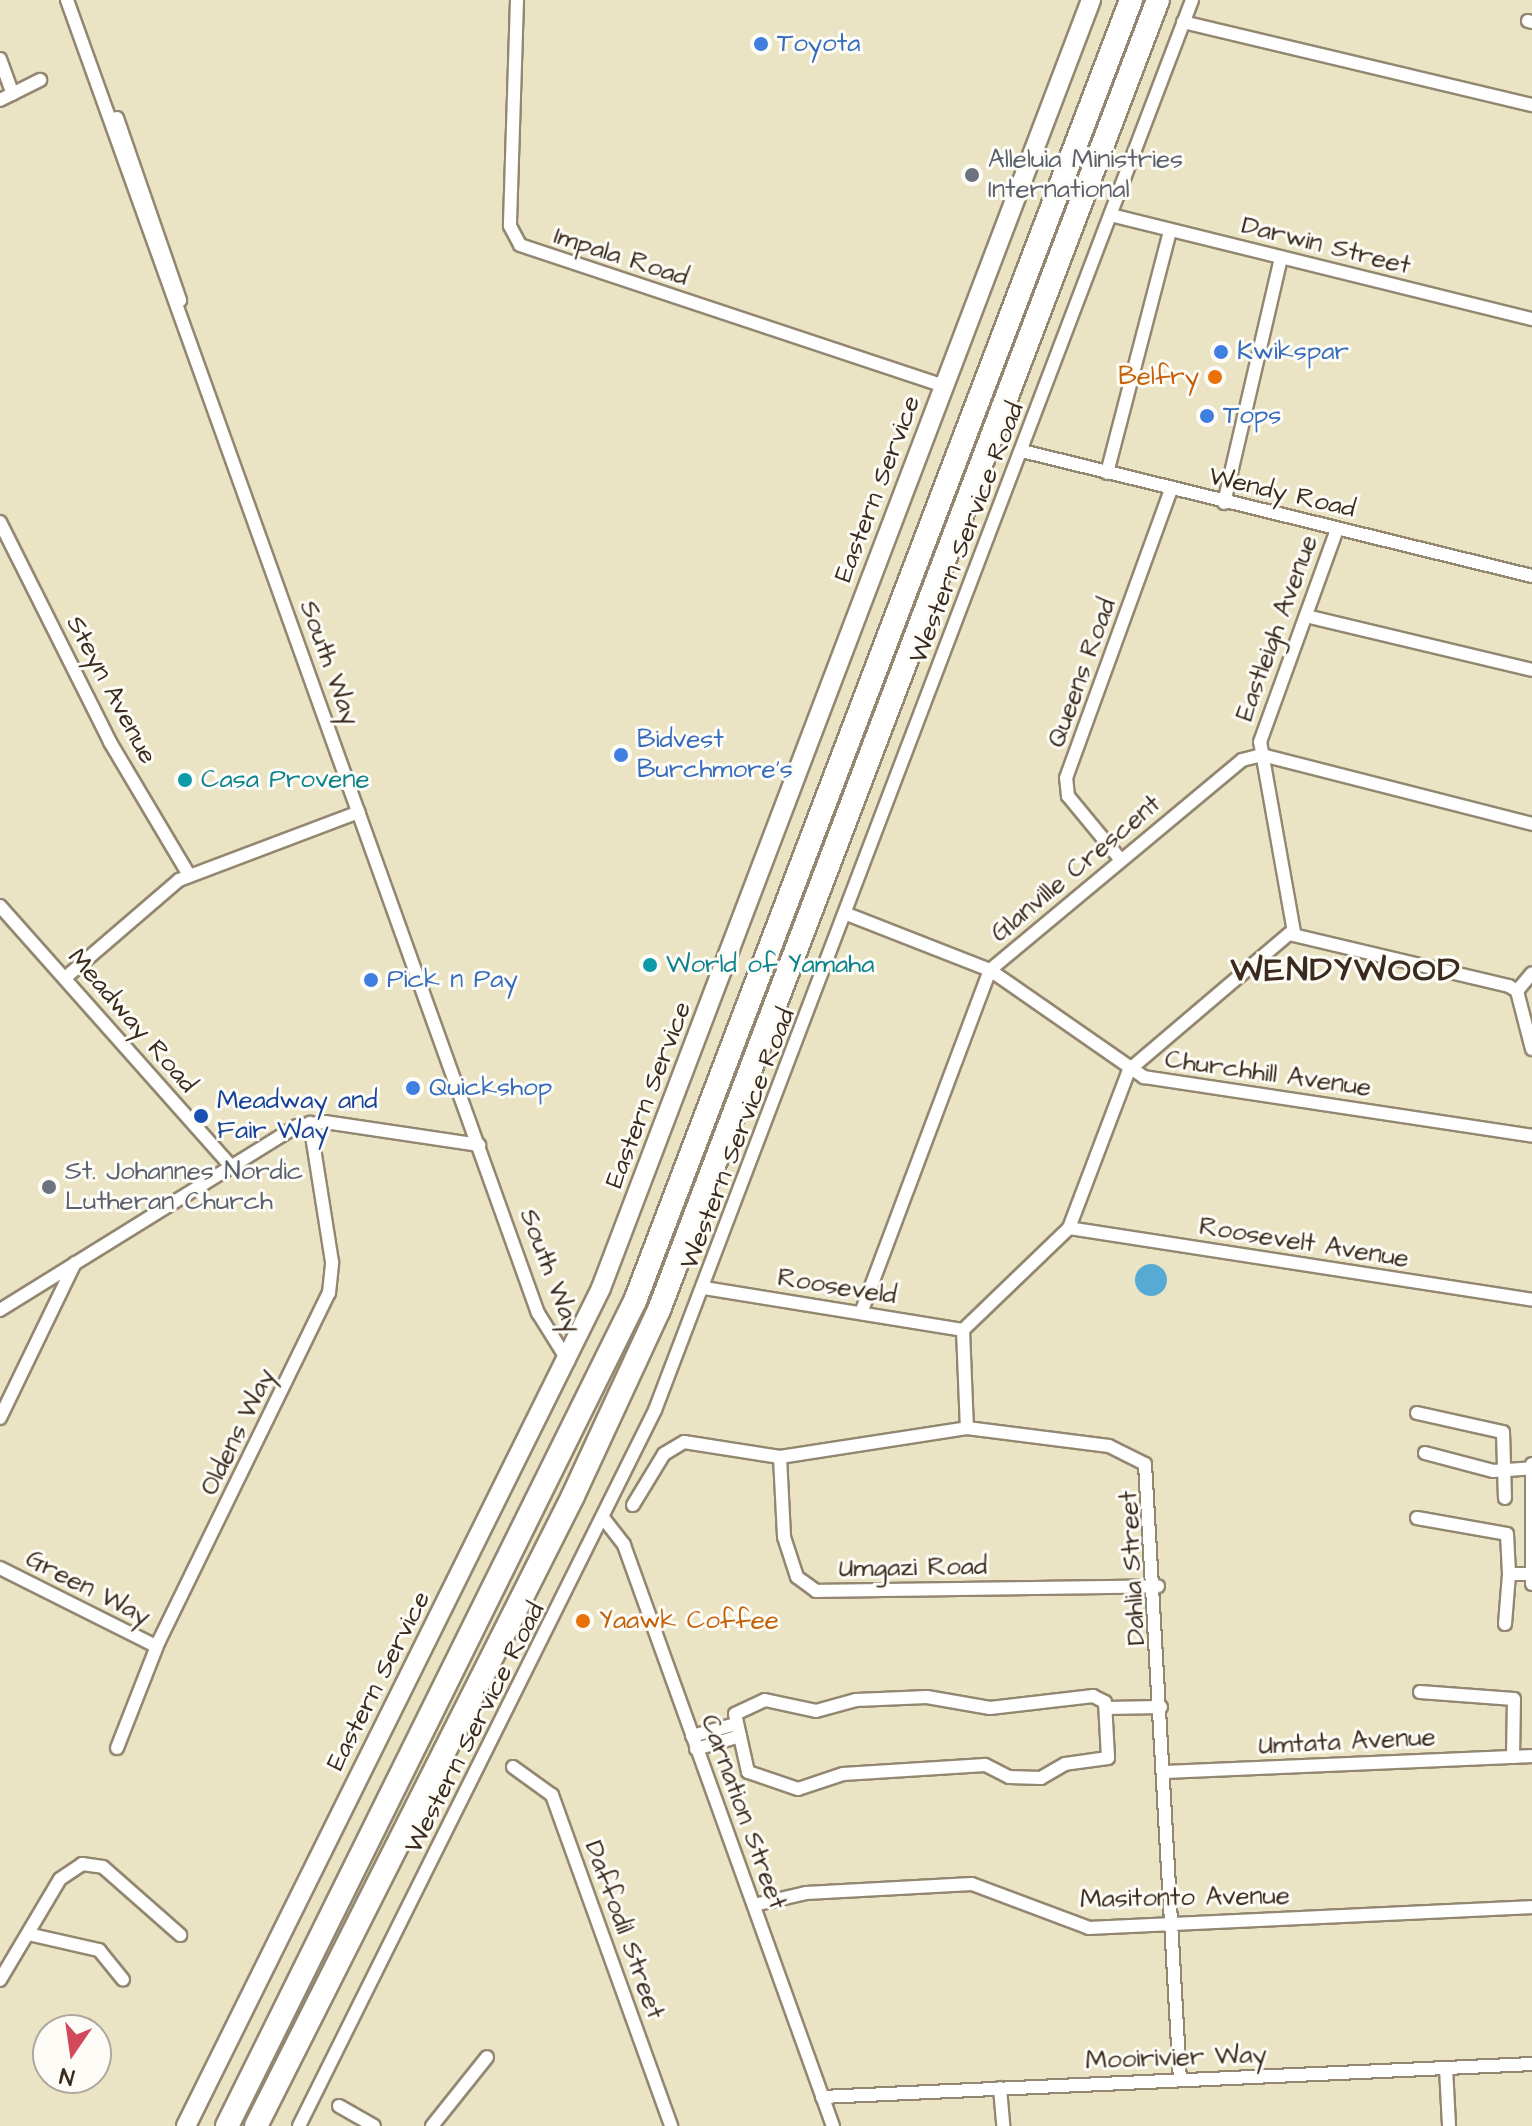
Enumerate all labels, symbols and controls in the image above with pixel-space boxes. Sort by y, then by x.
place label: Toyota [777,28,860,60]
marker: Toyota [752,35,770,53]
place label: Alleluia Ministries International [988,144,1183,206]
marker: Alleluia Ministries International [963,166,981,184]
street label: Darwin Street [1238,210,1414,282]
street label: Impala Road [550,221,692,293]
place label: Kwikspar [1237,336,1349,368]
marker: Kwikspar [1212,343,1230,361]
place label: Belfry [1118,361,1199,393]
marker: Belfry [1206,368,1224,386]
street label: Eastern Service [828,391,928,587]
street label: Western Service Road [903,398,1031,668]
place label: Tops [1223,400,1281,432]
marker: Tops [1198,407,1216,425]
street label: Wendy Road [1206,461,1358,525]
street label: Eastleigh Avenue [1229,531,1325,725]
street label: Queens Road [1041,594,1123,752]
street label: South Way [292,596,366,730]
street label: Steyn Avenue [59,611,163,769]
place label: Bidvest Burchmore's [637,724,793,786]
marker: Bidvest Burchmore's [612,746,630,764]
place label: Casa Provene [201,764,369,796]
marker: Casa Provene [176,771,194,789]
street label: Glanville Crescent [985,789,1167,949]
street label: Meadway Road [61,943,203,1099]
place label: World of Yamaha [666,949,874,981]
district label: WENDYWOOD [1230,951,1462,991]
marker: World of Yamaha [641,956,659,974]
place label: Pick n Pay [387,964,518,996]
marker: Pick n Pay [362,971,380,989]
street label: Eastern Service [599,997,699,1193]
street label: Western Service Road [674,1004,802,1274]
street label: Churchhill Avenue [1163,1044,1373,1104]
place label: Quickshop [429,1072,552,1104]
marker: Quickshop [404,1079,422,1097]
place label: Meadway and Fair Way [217,1085,378,1146]
marker: Meadway and Fair Way [192,1107,210,1125]
place label: St. Johannes Nordic Lutheran Church [65,1156,303,1218]
marker: St. Johannes Nordic Lutheran Church [40,1178,58,1196]
street label: South Way [512,1205,588,1337]
street label: Roosevelt Avenue [1197,1211,1411,1275]
street label: Rooseveld [775,1262,899,1312]
street label: Oldens Way [194,1363,282,1501]
street label: Dahlia Street [1113,1490,1153,1646]
street label: Green Way [20,1543,156,1633]
street label: Umgazi Road [839,1551,987,1585]
street label: Eastern Service [320,1586,438,1776]
street label: Western Service Road [398,1597,552,1859]
place label: Yaawk Coffee [599,1605,779,1637]
marker: Yaawk Coffee [574,1612,592,1630]
street label: Carnation Street [693,1710,793,1914]
street label: Umtata Avenue [1258,1722,1436,1762]
street label: Daffodil Street [577,1837,671,2023]
street label: Masitonto Avenue [1080,1881,1290,1915]
north arrow [32,2014,112,2094]
street label: Mooirivier Way [1085,2039,1267,2077]
text: N [57,2059,77,2093]

